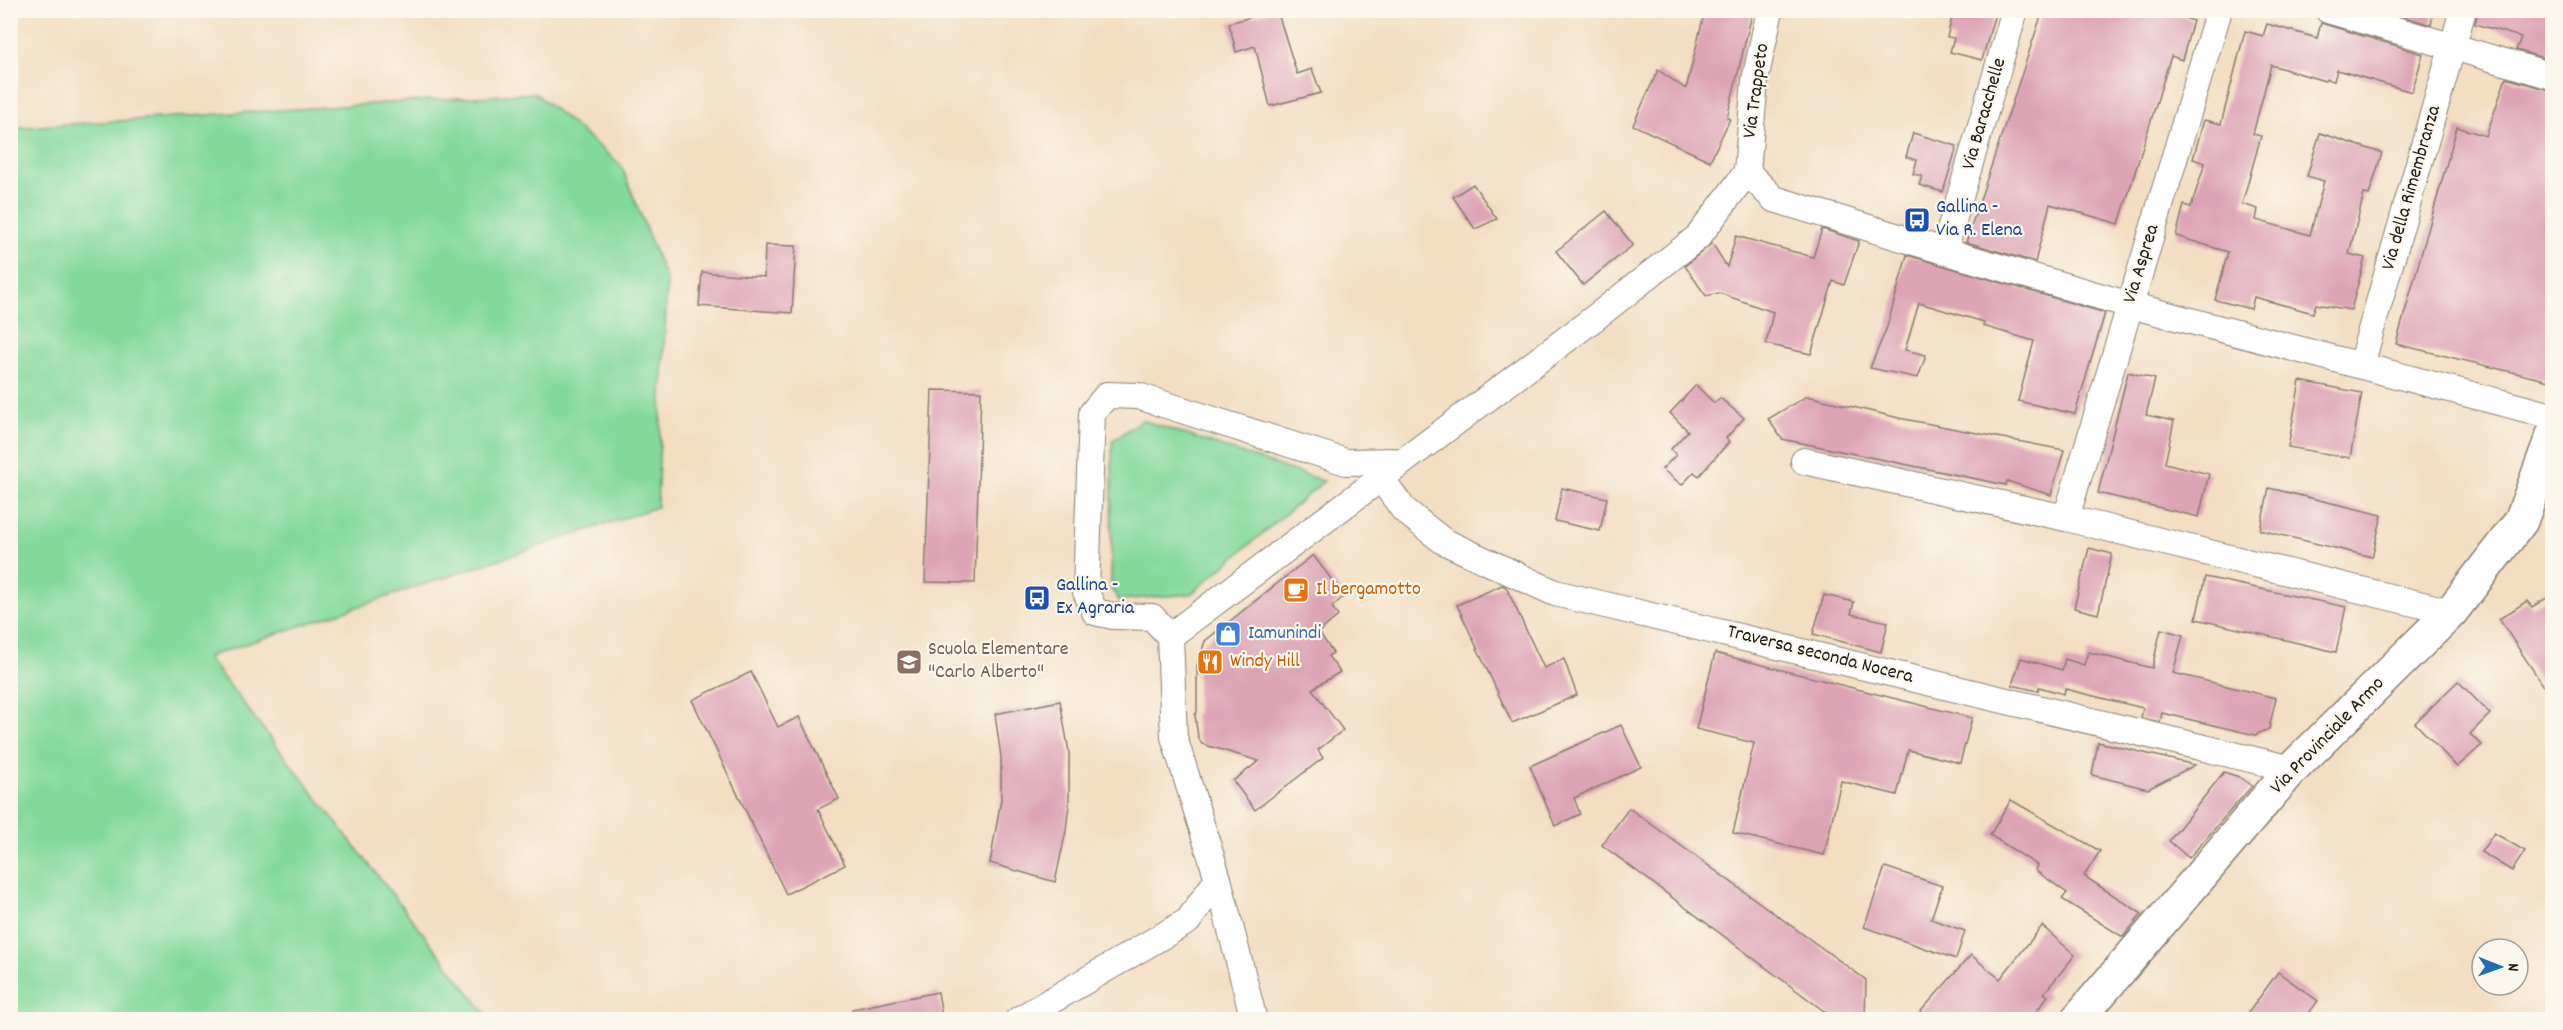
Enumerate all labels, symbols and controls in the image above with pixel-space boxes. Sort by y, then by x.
street label: Via Trappeto [1736,42,1778,140]
street label: Via Baracchelle [1956,55,2014,173]
street label: Via della Rimembranza [2375,102,2449,274]
place label: Gallina - Via R. Elena [1936,194,2023,245]
bus stop icon: Gallina - Via R. Elena [1902,205,1932,235]
street label: Via Asprea [2117,220,2167,307]
place label: Gallina - Ex Agraria [1056,572,1135,623]
cafe icon: Il bergamotto [1281,575,1311,605]
place label: Il bergamotto [1316,576,1421,604]
bus stop icon: Gallina - Ex Agraria [1022,583,1052,613]
street label: Traversa seconda Nocera [1724,618,1917,692]
shop icon: Iamunindi [1213,619,1243,649]
place label: Iamunindi [1248,620,1321,648]
place label: Scuola Elementare "Carlo Alberto" [928,636,1069,687]
school or university icon: Scuola Elementare "Carlo Alberto" [894,647,924,677]
restaurant icon: Windy Hill [1195,647,1225,677]
place label: Windy Hill [1230,648,1300,676]
street label: Via Provinciale Armo [2264,671,2392,801]
north arrow [2470,937,2530,997]
text: N [2501,963,2524,971]

